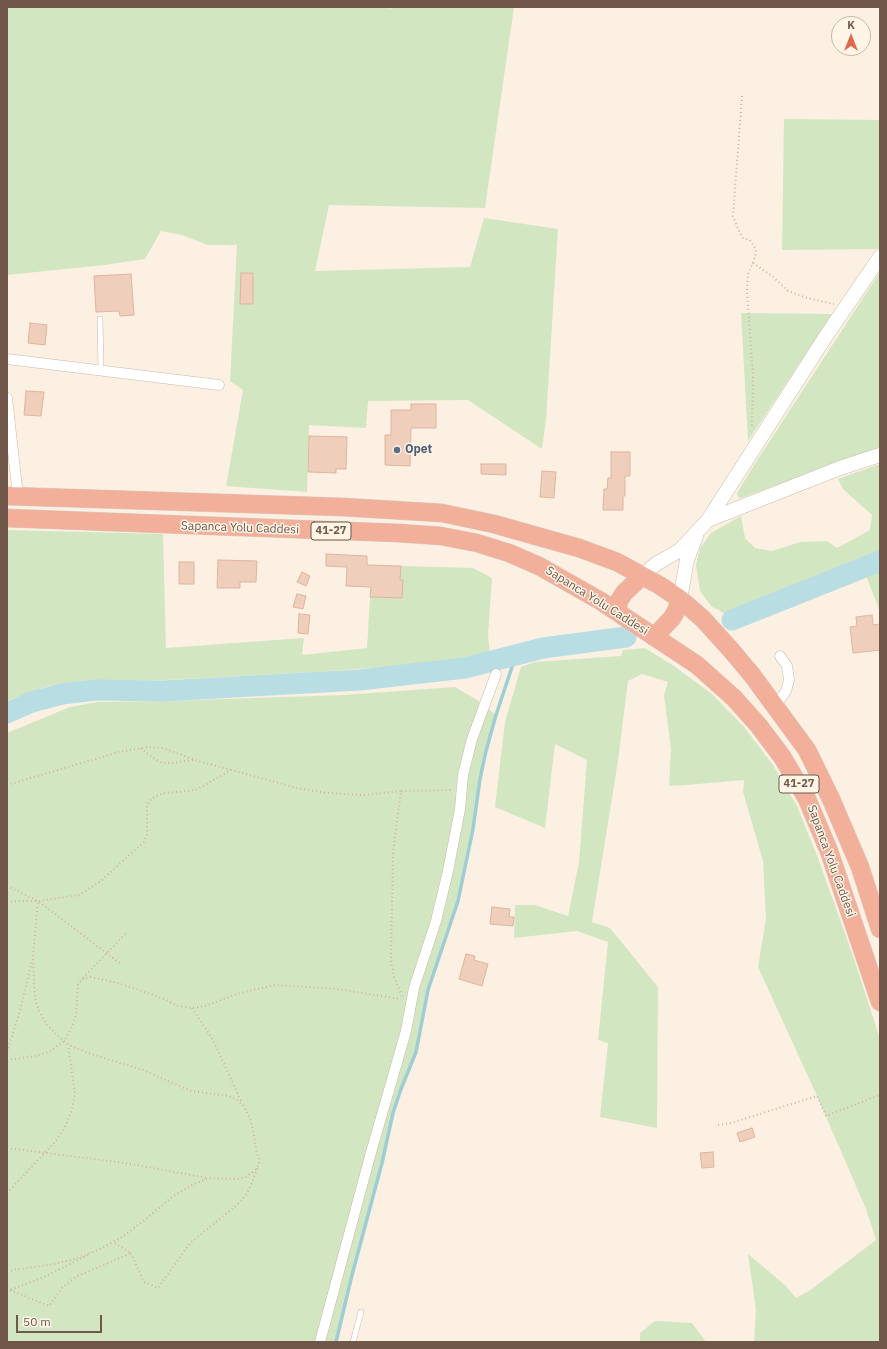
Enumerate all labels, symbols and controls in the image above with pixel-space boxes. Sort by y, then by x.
north arrow [831,16,871,56]
text: K [847,18,855,32]
place label: Opet [405,443,432,457]
marker: Opet [392,445,402,455]
street label: Sapanca Yolu Caddesi [181,519,299,537]
road number: 41-27 [311,522,351,540]
street label: Sapanca Yolu Caddesi [543,564,651,638]
road number: 41-27 [779,775,819,793]
street label: Sapanca Yolu Caddesi [804,803,858,919]
scale bar [18,1307,104,1333]
text: 50 m [23,1314,51,1329]

